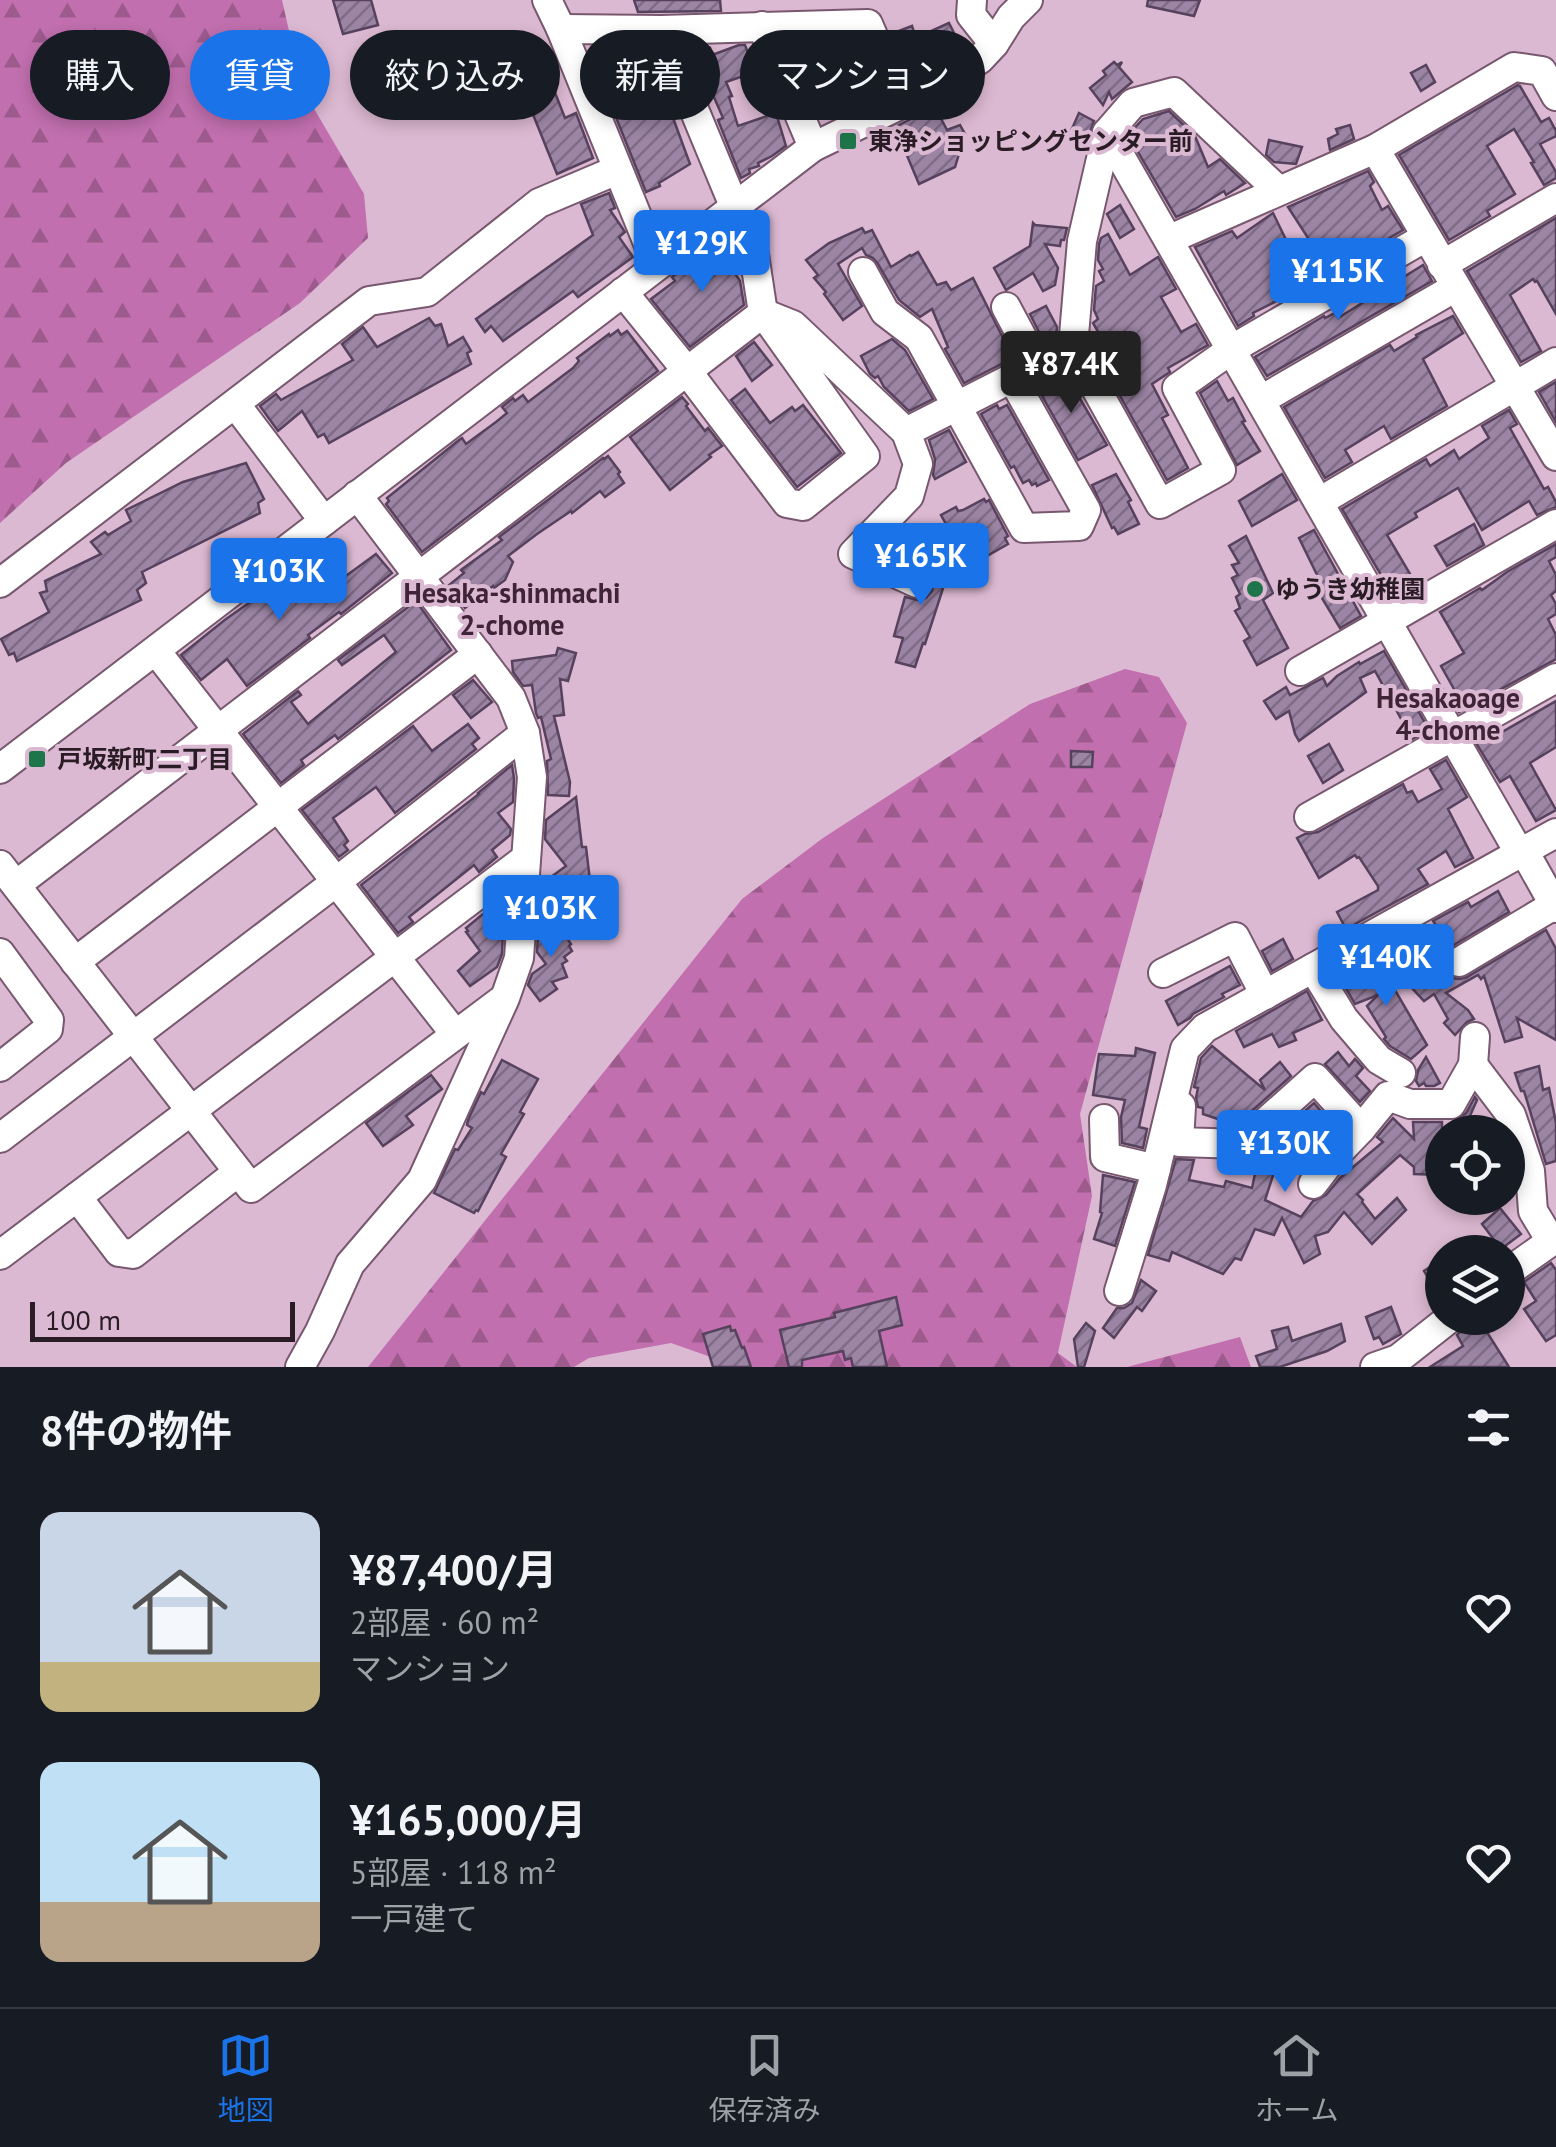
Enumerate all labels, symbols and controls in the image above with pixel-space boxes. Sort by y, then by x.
chip: 購入 [30,30,170,120]
chip: 賃貸 [190,30,330,120]
chip: 絞り込み [350,30,560,120]
chip: 新着 [580,30,720,120]
chip: マンション [740,30,985,120]
place label: 東浄ショッピングセンター前 [868,125,1193,157]
marker: 東浄ショッピングセンター前 [837,130,859,152]
pin: ¥129K [632,210,772,295]
text: ¥129K [656,221,748,263]
pin: ¥115K [1268,238,1408,323]
text: ¥115K [1292,249,1384,291]
pin: ¥87.4K [990,331,1152,416]
text: ¥87.4K [1023,342,1119,384]
pin: ¥165K [851,523,991,608]
text: ¥165K [875,534,967,576]
pin: ¥103K [209,538,349,623]
text: ¥103K [233,549,325,591]
place label: ゆうき幼稚園 [1275,573,1425,605]
district label: Hesaka-shinmachi 2-chome [403,574,621,643]
marker: ゆうき幼稚園 [1244,578,1266,600]
district label: Hesakaoage 4-chome [1376,679,1520,748]
place label: 戸坂新町二丁目 [57,743,232,775]
marker: 戸坂新町二丁目 [26,748,48,770]
pin: ¥103K [481,875,621,960]
text: ¥103K [505,886,597,928]
pin: ¥140K [1316,924,1456,1009]
text: ¥140K [1340,935,1432,977]
pin: ¥130K [1215,1110,1355,1195]
map controls [1425,1115,1525,1335]
button: locate [1425,1115,1525,1215]
text: ¥130K [1239,1121,1331,1163]
button: layers [1425,1235,1525,1335]
scale bar [30,1297,295,1342]
text: 100 m [45,1301,121,1338]
icon: filters [1461,1400,1516,1455]
text: 8件の物件 [40,1403,232,1458]
text: ¥87,400/月 [350,1542,558,1597]
icon: home [120,1552,240,1672]
icon: heart [1461,1585,1516,1640]
text: 2部屋 · 60 m² [350,1601,539,1643]
text: マンション [350,1647,510,1689]
text: ¥165,000/月 [350,1792,586,1847]
icon: home [120,1802,240,1922]
icon: heart [1461,1835,1516,1890]
text: 5部屋 · 118 m² [350,1851,557,1893]
text: 一戸建て [350,1897,478,1939]
tab: 地図 [217,2028,273,2128]
tab: 保存済み [708,2028,820,2128]
tab: ホーム [1255,2028,1339,2128]

